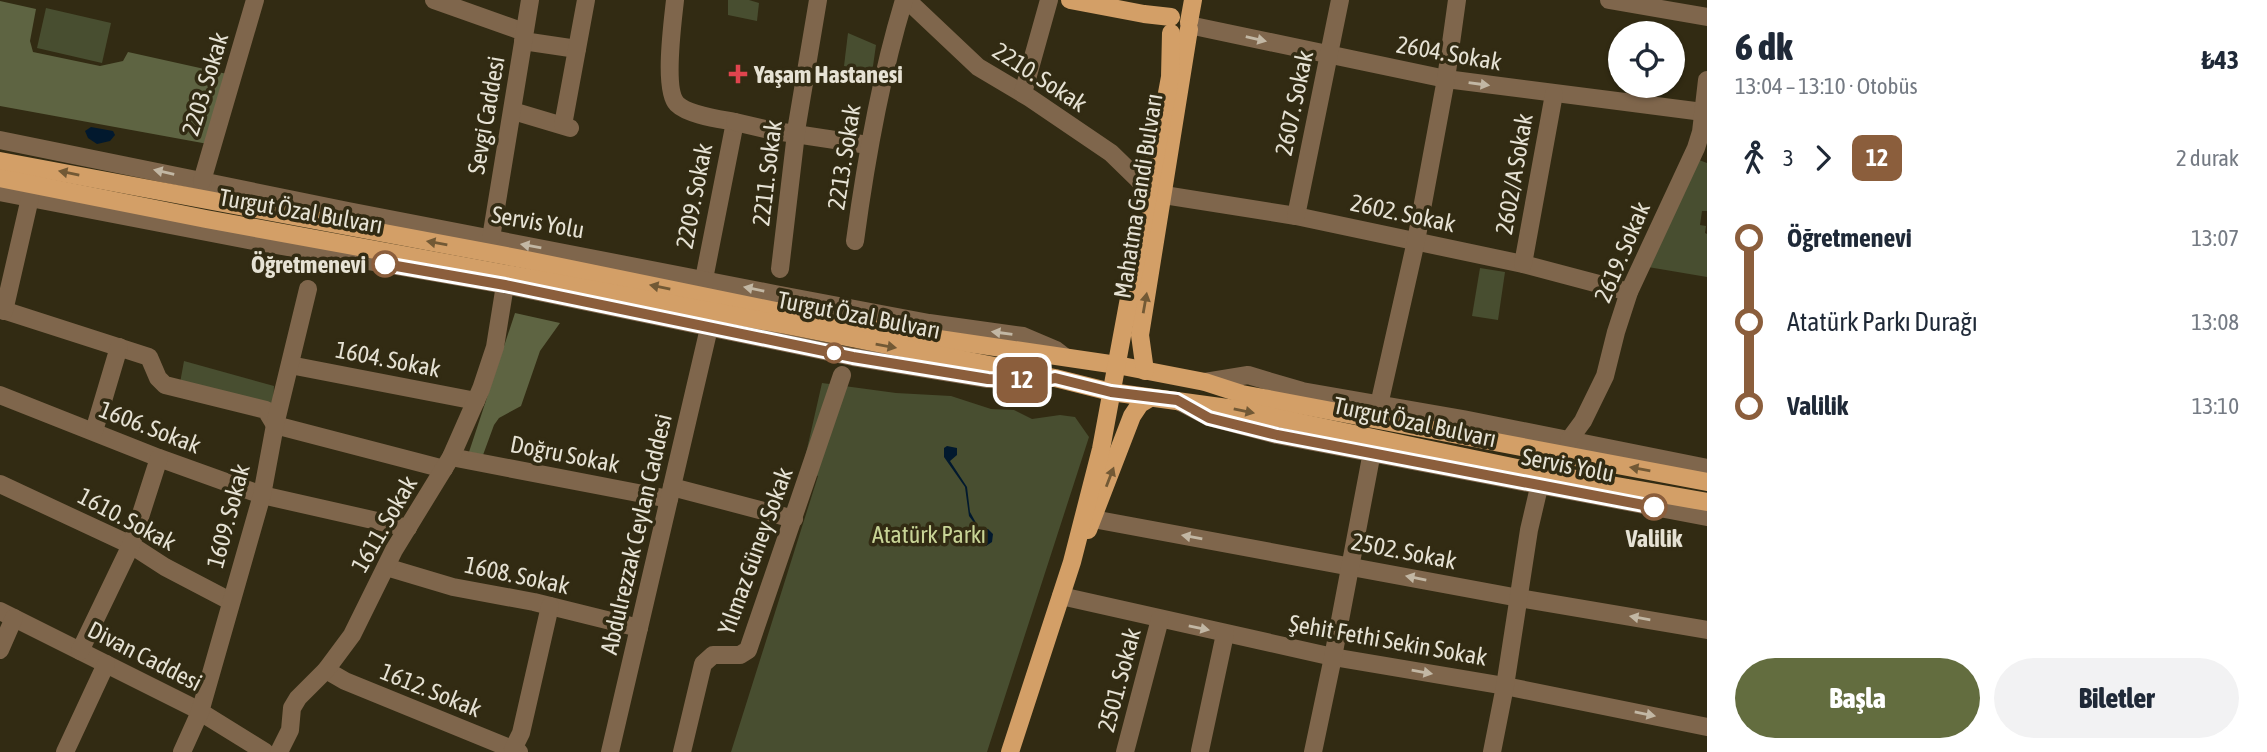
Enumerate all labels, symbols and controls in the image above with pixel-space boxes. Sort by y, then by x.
map controls [1608,21,1685,98]
button: locate [1608,21,1685,98]
text: 6 dk [1735,25,1793,68]
street label: 2203. Sokak [177,29,234,139]
street label: 2604. Sokak [1394,30,1504,76]
one-way arrow [1245,34,1267,45]
street label: 2210. Sokak [988,37,1092,118]
text: ₺43 [2202,45,2239,75]
street label: 2607. Sokak [1270,48,1318,158]
street label: Sevgi Caddesi [462,54,510,176]
place label: Yaşam Hastanesi [753,61,903,88]
marker: Yaşam Hastanesi [728,64,748,84]
text: 13:04 – 13:10 · Otobüs [1735,73,1918,99]
one-way arrow [1468,78,1490,89]
street label: Mahatma Gandi Bulvarı [1108,92,1168,300]
street label: 2213. Sokak [822,102,866,212]
street label: 2602/A Sokak [1490,111,1538,236]
street label: 2211. Sokak [747,118,787,227]
icon: walk [1735,139,1773,177]
icon: forward [1804,139,1842,177]
street label: 2209. Sokak [671,141,717,251]
text: 12 [1866,144,1888,171]
text: 3 [1783,145,1794,171]
text: 2 durak [2176,145,2239,171]
one-way arrow [153,167,175,178]
one-way arrow [58,168,80,179]
street label: Turgut Özal Bulvarı [217,183,385,239]
street label: 2602. Sokak [1348,189,1458,237]
street label: 2619. Sokak [1589,197,1655,306]
street label: Servis Yolu [490,201,586,243]
text: Öğretmenevi [1787,223,1912,253]
text: 13:07 [2191,225,2239,251]
one-way arrow [426,238,448,249]
one-way arrow [520,240,542,251]
place label: Öğretmenevi [251,251,366,278]
marker: Öğretmenevi [372,251,398,277]
one-way arrow [649,282,671,293]
one-way arrow [743,284,765,295]
street label: Turgut Özal Bulvarı [775,286,943,344]
one-way arrow [1140,292,1151,314]
text: Atatürk Parkı Durağı [1787,307,1978,337]
text: 13:08 [2191,309,2239,335]
one-way arrow [991,328,1013,339]
street label: 1604. Sokak [333,336,443,382]
one-way arrow [875,340,897,351]
unlabelled marker [824,343,844,363]
line badge: 12 [990,357,1054,403]
text: 12 [1011,366,1033,393]
text: Valilik [1787,391,1848,421]
street label: Turgut Özal Bulvarı [1331,392,1499,452]
text: 13:10 [2192,393,2239,419]
street label: 1606. Sokak [96,395,205,459]
one-way arrow [1233,406,1255,417]
street label: Abdulrezzak Ceylan Caddesi [595,411,677,657]
street label: Doğru Sokak [508,430,622,478]
street label: Servis Yolu [1519,443,1617,487]
street label: 1609. Sokak [201,461,255,571]
street label: Yılmaz Güney Sokak [712,463,798,638]
one-way arrow [1629,463,1651,474]
one-way arrow [1104,466,1115,487]
street label: 1611. Sokak [346,471,422,577]
street label: 1610. Sokak [74,482,181,556]
marker: Valilik [1641,494,1667,520]
park label: Atatürk Parkı [872,521,986,548]
place label: Valilik [1625,525,1683,552]
street label: 2502. Sokak [1349,528,1459,574]
one-way arrow [1181,531,1203,542]
street label: 1608. Sokak [462,551,572,599]
one-way arrow [1405,572,1427,583]
street label: Şehit Fethi Sekin Sokak [1287,609,1490,671]
one-way arrow [1629,612,1651,623]
street label: Divan Caddesi [83,616,207,696]
one-way arrow [1188,622,1210,633]
street label: 2501. Sokak [1092,625,1146,735]
street label: 1612. Sokak [377,658,486,723]
button: Başla [1735,658,1980,738]
button: Biletler [1994,658,2239,738]
one-way arrow [1411,667,1433,678]
one-way arrow [1634,709,1656,720]

